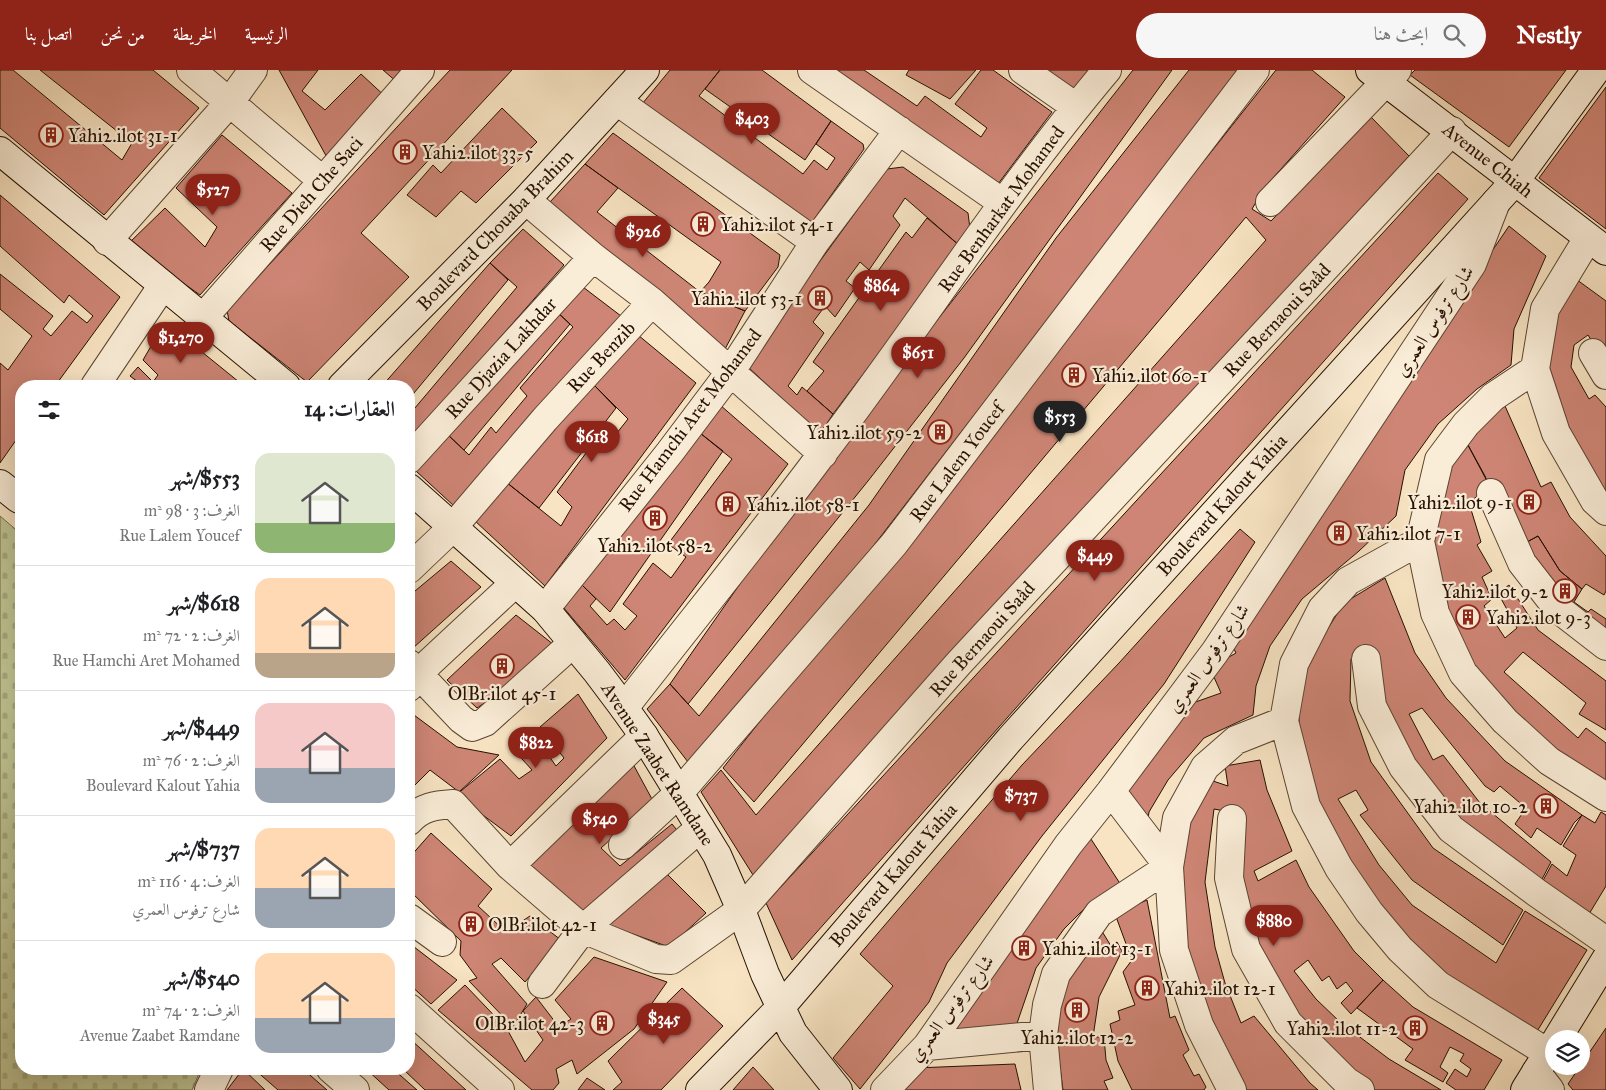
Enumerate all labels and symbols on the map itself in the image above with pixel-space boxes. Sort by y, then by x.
pin: $403 [722,102,782,145]
street label: Avenue Chiah [1437,117,1538,203]
street label: Rue Benharkat Mohamed [933,121,1069,297]
building icon: Yahi2.ilot 31-1 [38,122,64,148]
place label: Yahi2.ilot 31-1 [68,124,178,147]
street label: Rue Dieh Che Saci [255,132,367,256]
building icon: Yahi2.ilot 33-5 [392,139,418,165]
place label: Yahi2.ilot 33-5 [422,141,533,164]
street label: Boulevard Chouaba Brahim [412,145,578,315]
pin: $527 [183,174,243,216]
building icon: Yahi2.ilot 54-1 [690,211,716,237]
place label: Yahi2.ilot 54-1 [720,213,833,236]
pin: $926 [613,216,673,258]
street label: Rue Bernaoui Saâd [1218,258,1336,382]
street label: شارع ترفوس العمري [1390,261,1482,383]
pin: $864 [851,270,911,312]
building icon: Yahi2.ilot 53-1 [807,285,833,311]
place label: Yahi2.ilot 53-1 [691,287,802,310]
street label: Rue Djazia Lakhdar [441,292,562,423]
street label: Rue Benzib [562,317,640,397]
pin: $1,270 [140,322,222,364]
street label: Rue Hamchi Aret Mohamed [614,324,767,516]
pin: $651 [888,336,948,379]
building icon: Yahi2.ilot 60-1 [1061,362,1087,388]
place label: Yahi2.ilot 60-1 [1092,364,1207,387]
street label: Rue Lalem Youcef [905,396,1011,526]
pin: $553 [1030,400,1090,443]
building icon: Yahi2.ilot 59-2 [927,419,953,445]
pin: $618 [562,420,622,463]
place label: Yahi2.ilot 59-2 [807,421,923,444]
street label: Boulevard Kalout Yahia [1152,429,1292,581]
building icon: Yahi2.ilot 9-1 [1516,489,1542,515]
building icon: Yahi2.ilot 58-1 [715,491,741,517]
place label: Yahi2.ilot 9-1 [1407,491,1512,514]
place label: Yahi2.ilot 58-1 [746,493,859,516]
building icon: Yahi2.ilot 58-2 [642,505,668,531]
building icon: Yahi2.ilot 7-1 [1326,520,1352,546]
place label: Yahi2.ilot 7-1 [1356,522,1461,545]
place label: Yahi2.ilot 58-2 [597,534,713,557]
pin: $449 [1065,540,1125,582]
street label: Rue Bernaoui Saâd [924,576,1040,701]
building icon: Yahi2.ilot 9-2 [1552,578,1578,604]
place label: Yahi2.ilot 9-2 [1441,580,1549,603]
street label: شارع ترفوس العمري [1162,599,1257,719]
building icon: Yahi2.ilot 9-3 [1455,604,1481,630]
place label: Yahi2.ilot 9-3 [1486,606,1591,629]
building icon: OlBr.ilot 45-1 [489,653,515,679]
street label: Avenue Zaabet Ramdane [596,677,719,850]
place label: OlBr.ilot 45-1 [448,682,556,705]
pin: $822 [506,726,566,769]
pin: $737 [991,780,1051,822]
building icon: Yahi2.ilot 10-2 [1533,793,1559,819]
place label: Yahi2.ilot 10-2 [1413,795,1529,818]
street label: Boulevard Kalout Yahia [824,798,962,952]
pin: $540 [570,802,630,845]
pin: $880 [1244,904,1304,947]
building icon: OlBr.ilot 42-1 [458,911,484,937]
place label: OlBr.ilot 42-1 [488,913,597,936]
building icon: Yahi2.ilot 13-1 [1011,935,1037,961]
place label: Yahi2.ilot 13-1 [1042,937,1152,960]
street label: شارع ترفوس العمري [903,950,1002,1068]
building icon: Yahi2.ilot 12-1 [1134,975,1160,1001]
place label: Yahi2.ilot 12-1 [1164,977,1275,1000]
building icon: Yahi2.ilot 12-2 [1064,997,1090,1023]
pin: $345 [634,1002,694,1045]
building icon: OlBr.ilot 42-3 [589,1010,615,1036]
place label: OlBr.ilot 42-3 [475,1012,584,1035]
building icon: Yahi2.ilot 11-2 [1402,1015,1428,1041]
place label: Yahi2.ilot 11-2 [1287,1017,1399,1040]
place label: Yahi2.ilot 12-2 [1020,1026,1134,1049]

